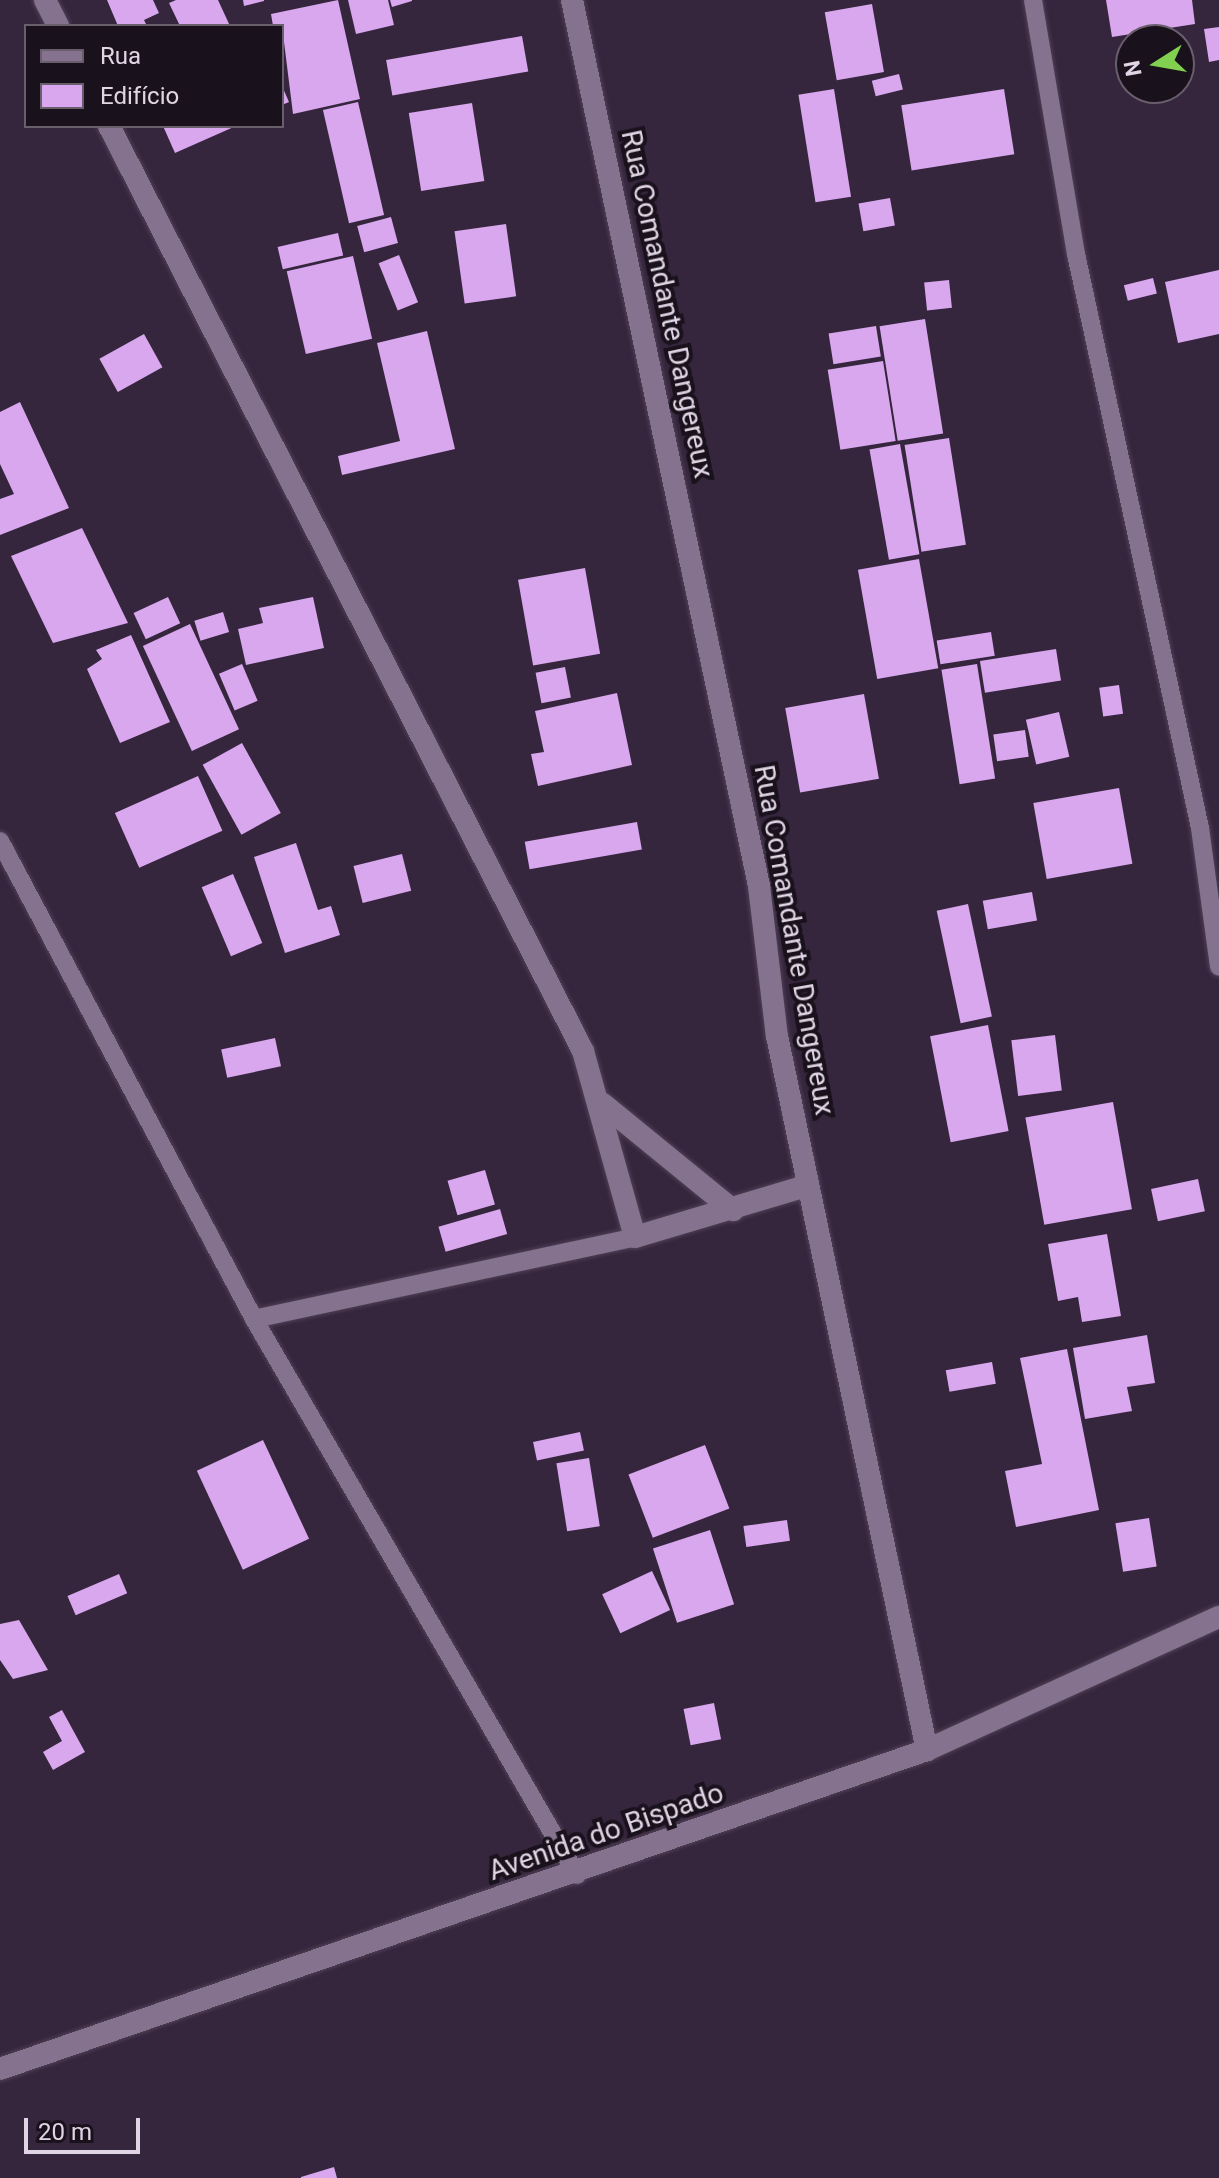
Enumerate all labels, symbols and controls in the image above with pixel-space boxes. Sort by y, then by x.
legend [24,24,284,128]
north arrow [1115,24,1195,104]
text: Rua [100,42,141,70]
text: N [1119,58,1147,78]
text: Edifício [100,82,179,110]
street label: Rua Comandante Dangereux [614,127,720,481]
street label: Rua Comandante Dangereux [747,762,841,1118]
street label: Avenida do Bispado [484,1776,728,1888]
scale bar [28,2102,144,2152]
text: 20 m [38,2118,92,2146]

